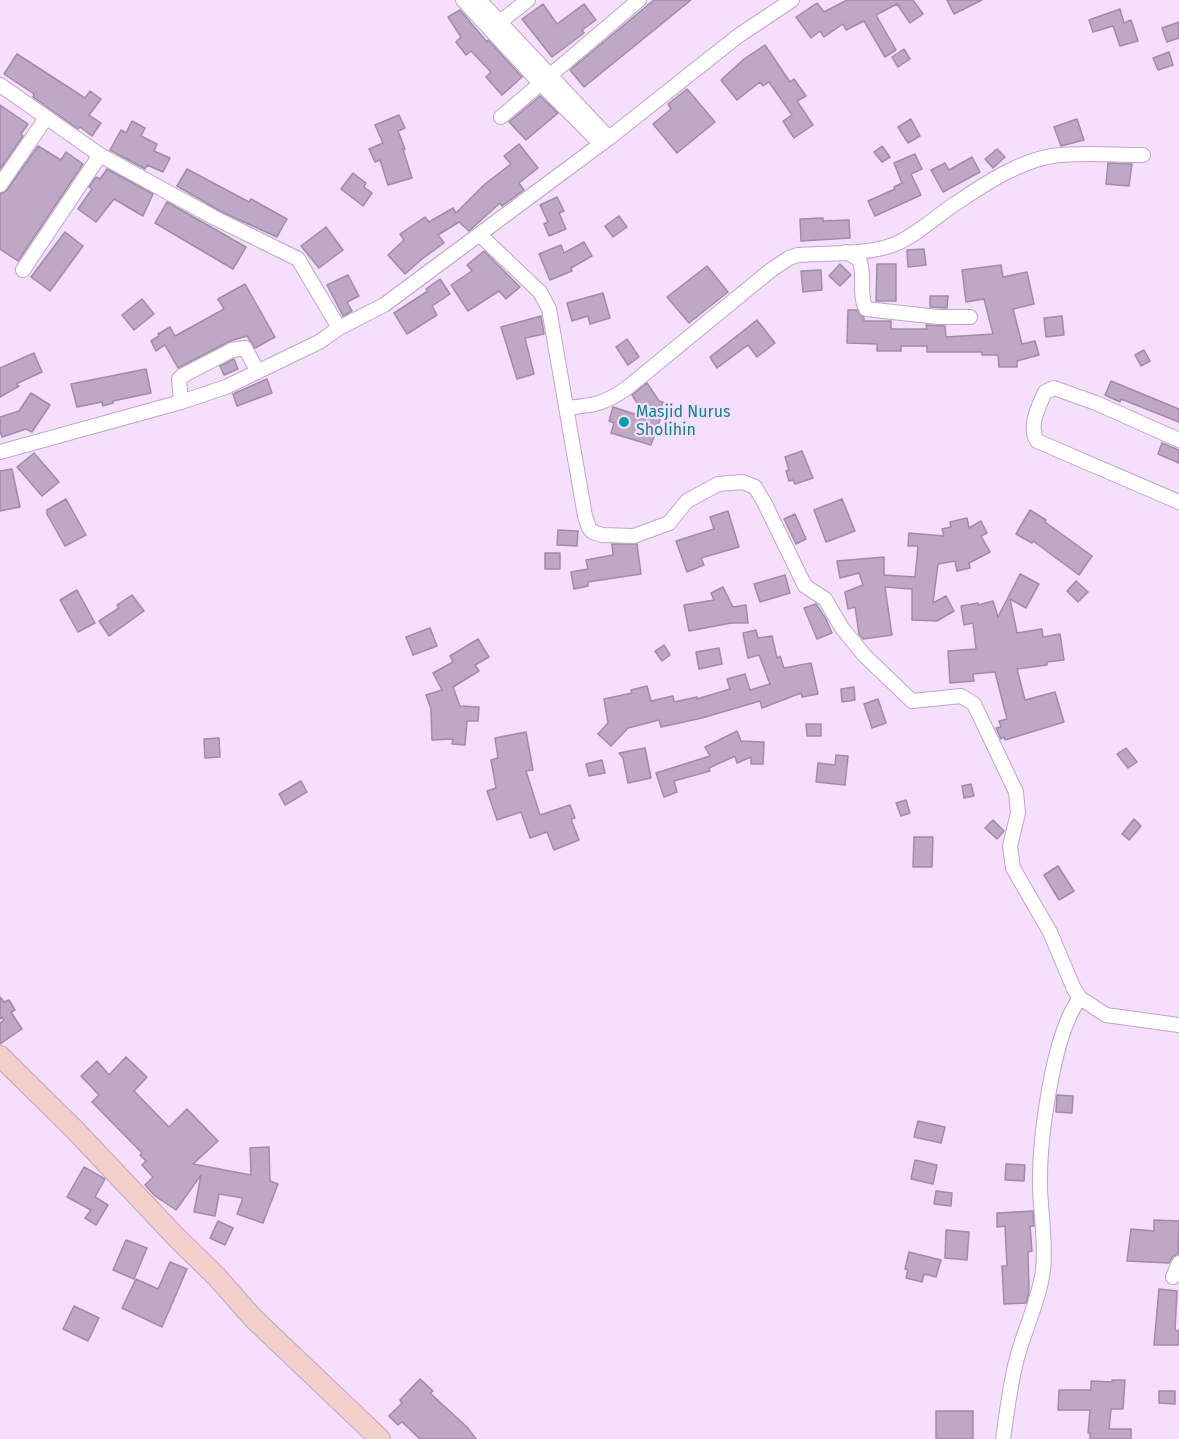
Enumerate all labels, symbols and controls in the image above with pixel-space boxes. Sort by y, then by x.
place label: Masjid Nurus Sholihin [636,403,730,441]
marker: Masjid Nurus Sholihin [617,415,631,429]

